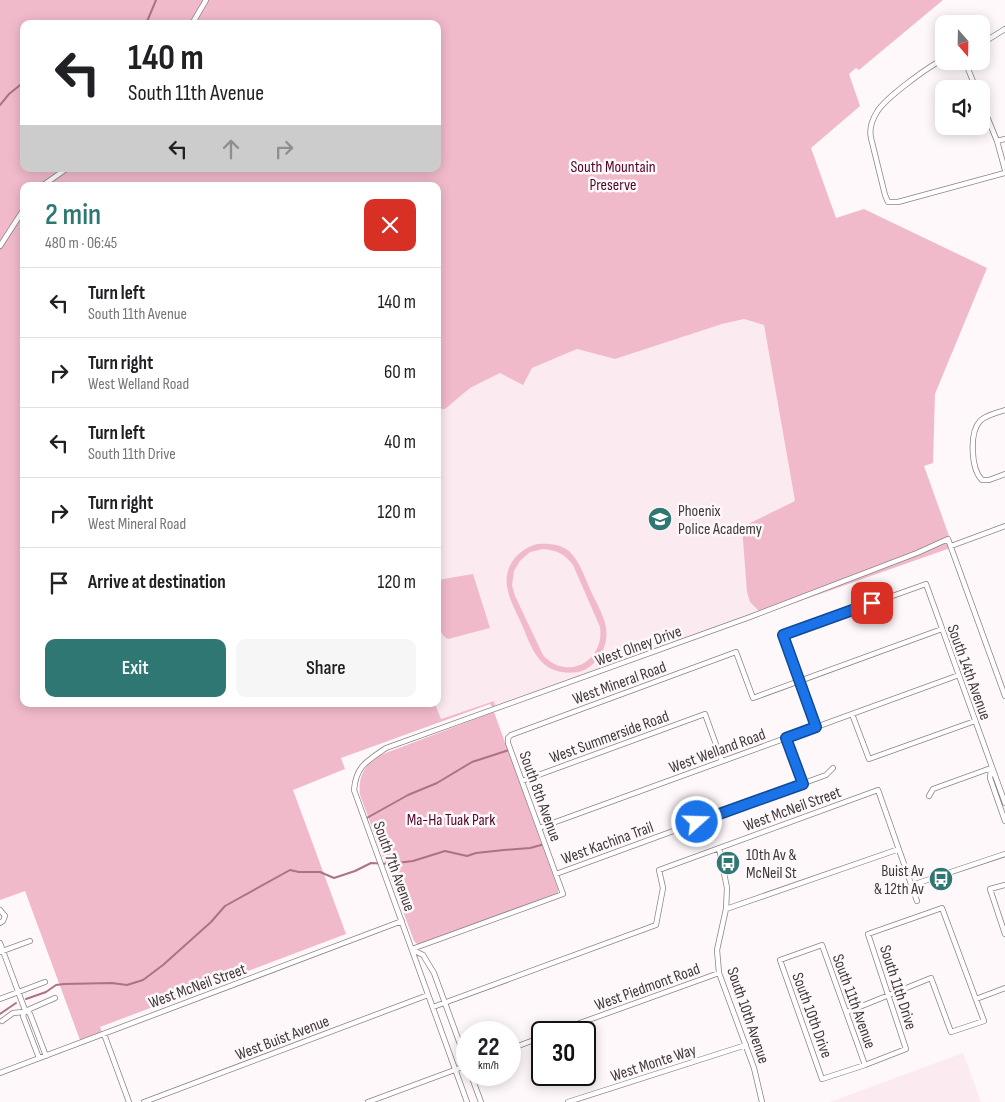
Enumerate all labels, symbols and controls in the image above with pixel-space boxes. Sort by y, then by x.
north arrow [935,15,990,70]
map controls [935,15,990,135]
text: 140 m [128,37,204,80]
icon: left [45,40,110,105]
text: South 11th Avenue [128,80,264,107]
button: sound [935,80,990,135]
icon: left [164,135,192,163]
icon: ahead [217,135,245,163]
icon: right [270,135,298,163]
park label: South Mountain Preserve [570,158,656,195]
text: 2 min [45,197,101,233]
button: close [364,199,416,251]
text: 480 m · 06:45 [45,234,117,253]
text: Turn left [88,282,145,305]
icon: left [45,289,73,317]
text: 140 m [378,291,416,314]
text: South 11th Avenue [88,305,187,324]
text: Turn right [88,352,153,375]
icon: right [45,359,73,387]
text: 60 m [384,361,416,384]
text: West Welland Road [88,375,189,394]
text: Turn left [88,422,145,445]
icon: left [45,429,73,457]
text: 40 m [384,431,416,454]
text: South 11th Drive [88,445,176,464]
text: Turn right [88,492,153,515]
icon: right [45,499,73,527]
text: 120 m [378,501,416,524]
place label: Phoenix Police Academy [678,502,762,539]
school or university icon: Phoenix Police Academy [647,506,673,532]
text: West Mineral Road [88,515,186,534]
icon: arrive [45,569,73,597]
text: Arrive at destination [88,571,226,594]
text: 120 m [378,571,416,594]
pin [851,582,893,624]
icon: arrive [858,589,886,617]
street label: West Olney Drive [593,622,684,671]
street label: South 14th Avenue [943,622,995,723]
button: Exit [45,639,226,697]
button: Share [236,639,416,697]
street label: West Mineral Road [570,658,669,709]
street label: West Summerside Road [547,707,672,768]
street label: West Welland Road [667,725,768,778]
street label: South 8th Avenue [514,749,565,844]
street label: West McNeil Street [741,783,844,836]
position arrow [670,795,722,847]
park label: Ma-Ha Tuak Park [407,811,495,830]
street label: West Kachina Trail [559,818,656,869]
street label: South 7th Avenue [369,819,419,914]
place label: 10th Av & McNeil St [746,846,797,883]
bus stop icon: 10th Av & McNeil St [715,850,741,876]
place label: Buist Av & 12th Av [874,862,924,899]
bus stop icon: Buist Av & 12th Av [928,866,954,892]
street label: South 11th Drive [875,943,920,1032]
street label: South 11th Avenue [828,952,879,1051]
street label: West McNeil Street [146,960,249,1013]
street label: West Piedmont Road [592,960,703,1015]
street label: South 10th Avenue [722,965,773,1066]
street label: South 10th Drive [787,970,836,1061]
street label: West Buist Avenue [233,1012,332,1065]
speed limit sign: 30 [531,1021,596,1086]
text: 22 [478,1032,499,1063]
street label: West Monte Way [608,1041,699,1086]
text: km/h [478,1058,499,1073]

